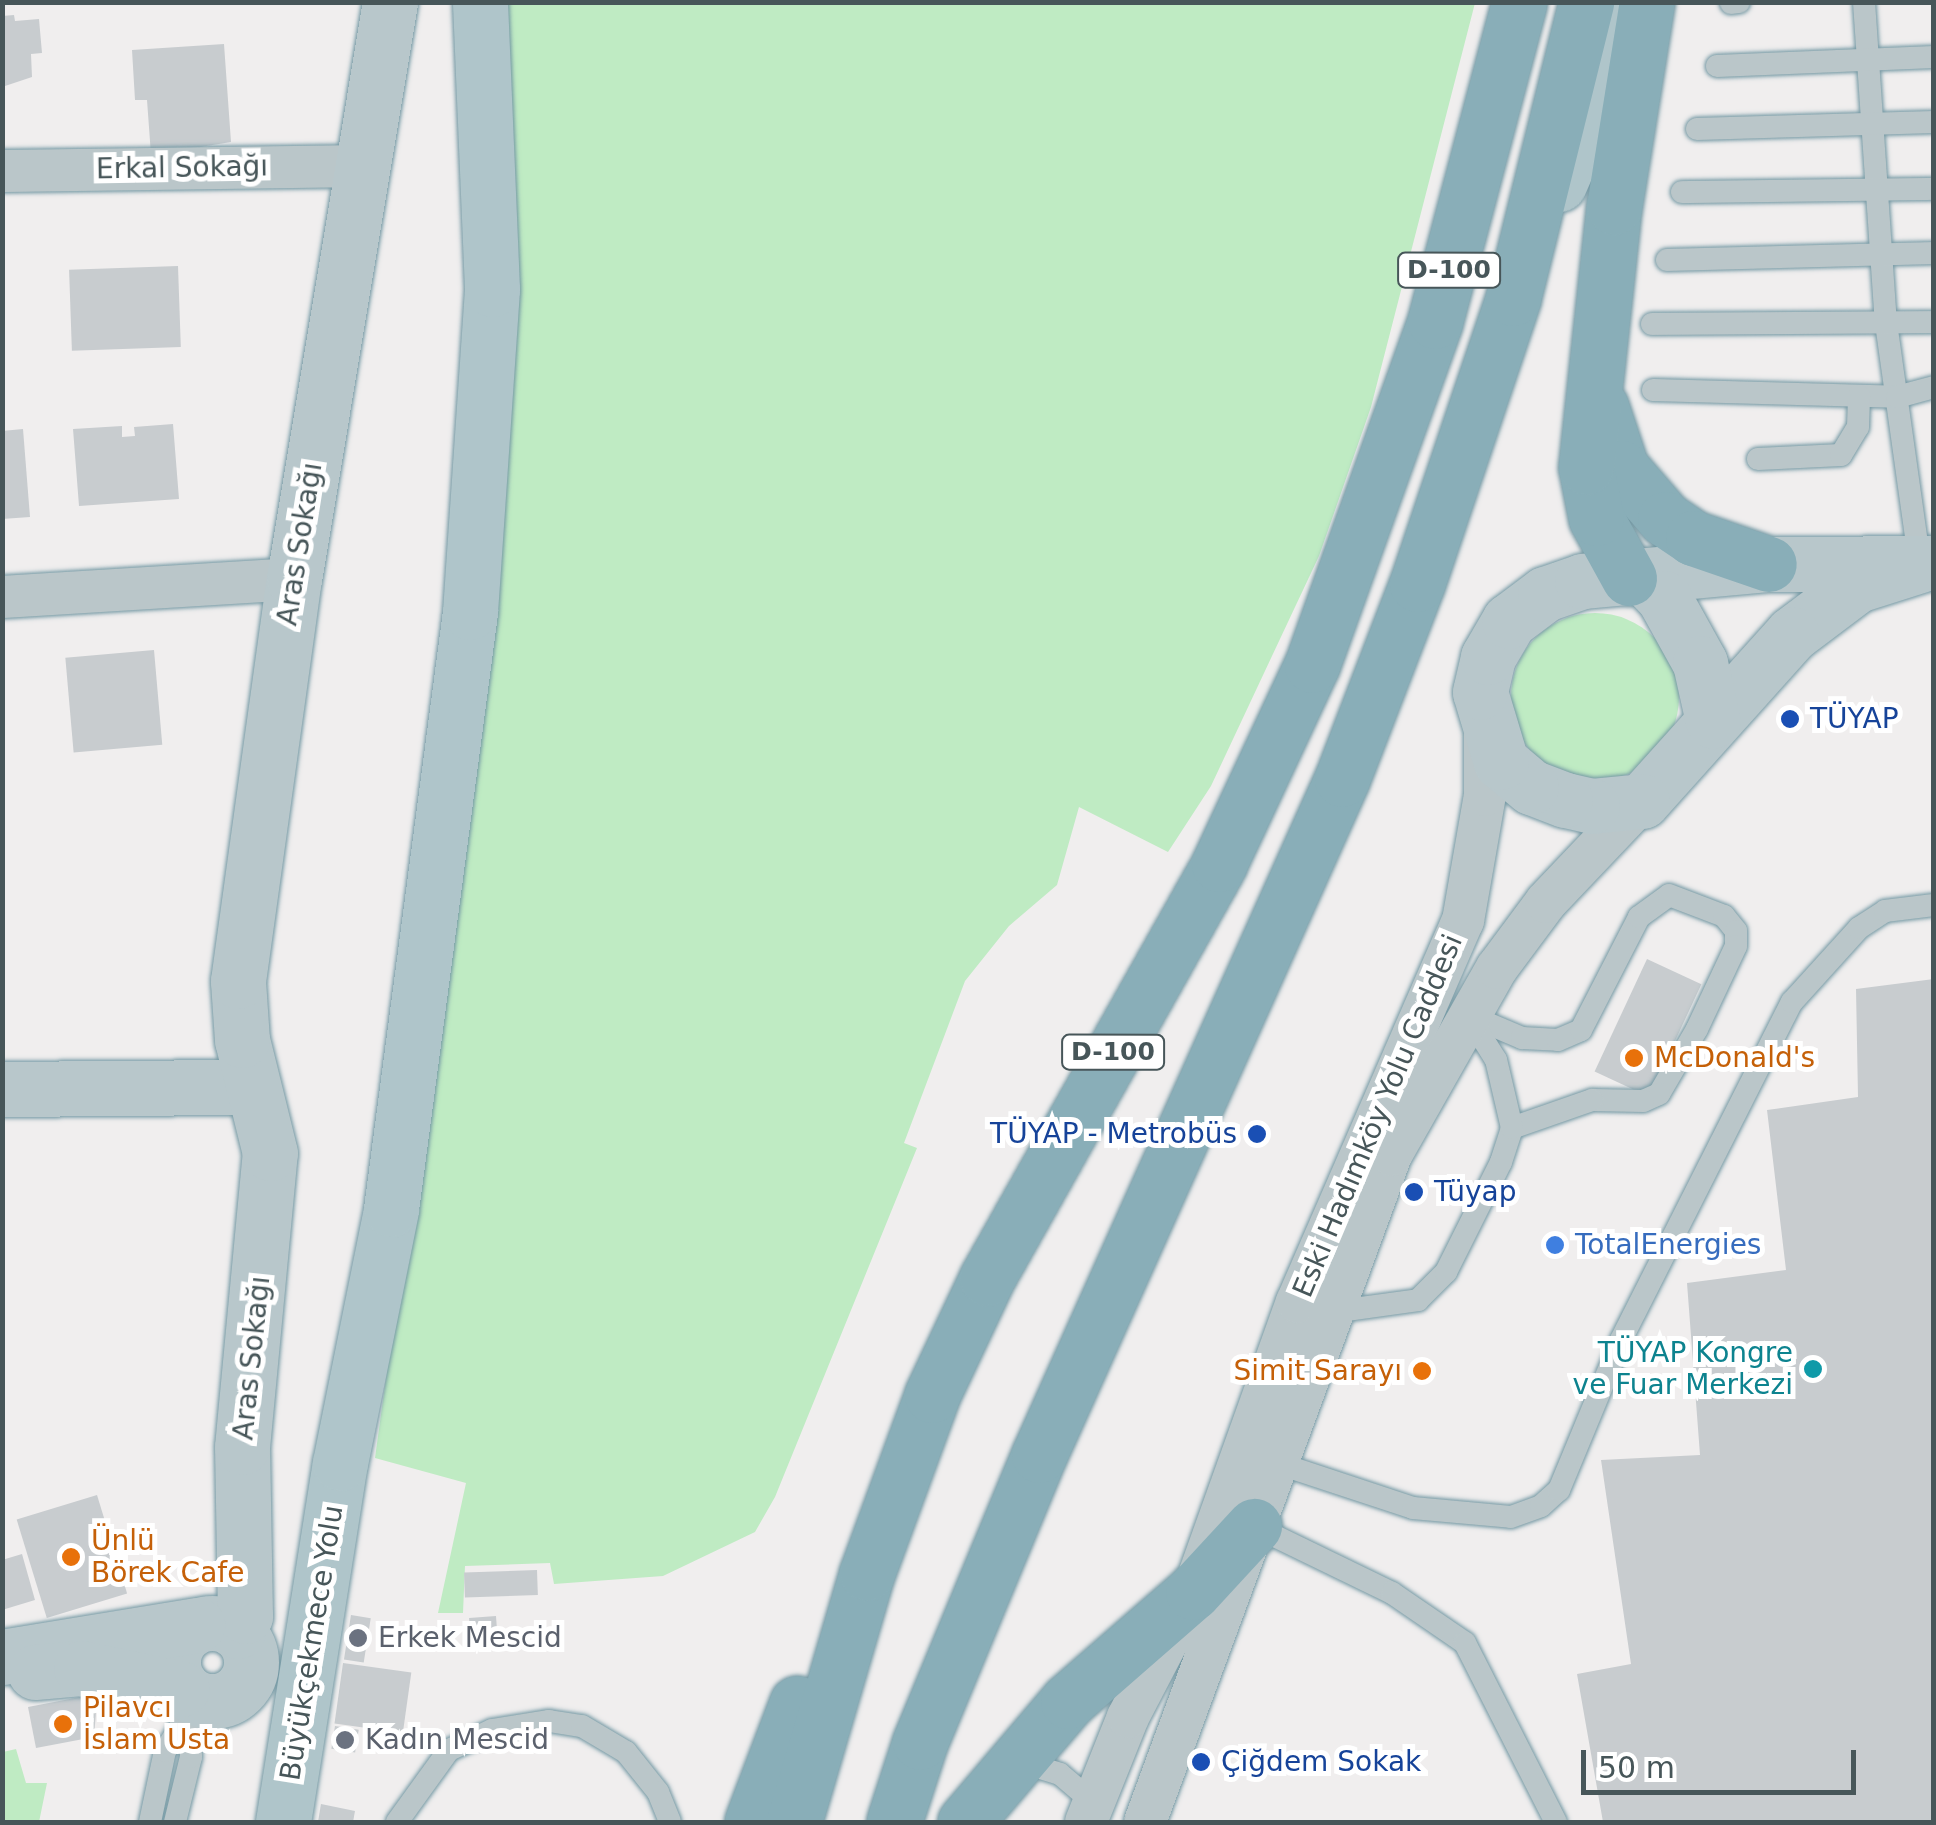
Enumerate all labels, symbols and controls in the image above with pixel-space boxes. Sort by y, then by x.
street label: Erkal Sokağı [96,150,268,186]
road number: D-100 [1396,250,1502,290]
street label: Aras Sokağı [271,460,329,628]
place label: TÜYAP [1810,702,1899,736]
marker: TÜYAP [1779,708,1801,730]
street label: Eski Hadımköy Yolu Caddesi [1286,930,1470,1302]
road number: D-100 [1060,1032,1166,1072]
place label: McDonald's [1654,1041,1815,1075]
marker: McDonald's [1623,1047,1645,1069]
place label: TÜYAP - Metrobüs [990,1117,1237,1151]
marker: TÜYAP - Metrobüs [1246,1123,1268,1145]
place label: Tüyap [1434,1175,1517,1209]
marker: Tüyap [1403,1181,1425,1203]
place label: TotalEnergies [1575,1228,1761,1262]
marker: TotalEnergies [1544,1234,1566,1256]
street label: Aras Sokağı [227,1274,277,1442]
place label: TÜYAP Kongre ve Fuar Merkezi [1573,1336,1793,1402]
place label: Simit Sarayı [1234,1354,1402,1388]
marker: TÜYAP Kongre ve Fuar Merkezi [1802,1358,1824,1380]
marker: Simit Sarayı [1411,1360,1433,1382]
street label: Büyükçekmece Yolu [274,1503,350,1783]
place label: Ünlü Börek Cafe [91,1524,244,1590]
marker: Ünlü Börek Cafe [60,1546,82,1568]
place label: Erkek Mescid [378,1621,562,1655]
marker: Erkek Mescid [347,1627,369,1649]
place label: Pilavcı İslam Usta [83,1691,230,1757]
marker: Pilavcı İslam Usta [52,1713,74,1735]
place label: Kadın Mescid [365,1723,549,1757]
marker: Kadın Mescid [334,1729,356,1751]
scale bar [1586,1730,1861,1792]
place label: Çiğdem Sokak [1221,1745,1421,1779]
text: 50 m [1598,1750,1675,1785]
marker: Çiğdem Sokak [1190,1751,1212,1773]

